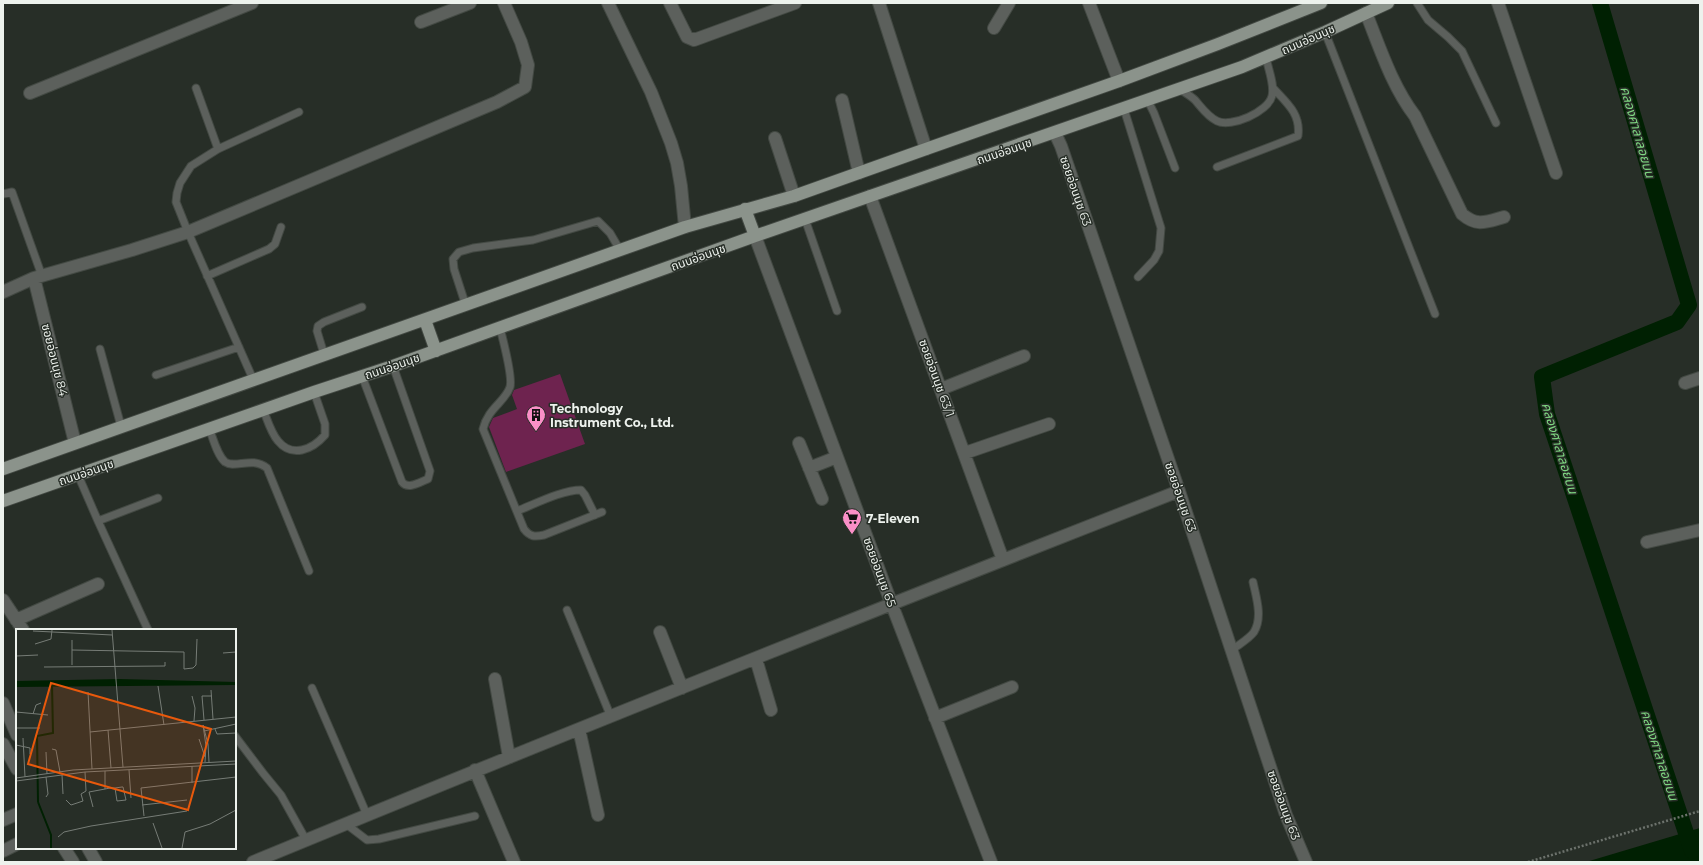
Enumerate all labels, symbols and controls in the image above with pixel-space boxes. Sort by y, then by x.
street label: ถนนอ่อนนุช [1279,21,1337,57]
water label: คลองศาลาลอยบน [1617,84,1659,181]
street label: ถนนอ่อนนุช [975,135,1033,167]
street label: ซอยอ่อนนุช 63 [1057,154,1095,228]
street label: ถนนอ่อนนุช [669,240,727,274]
street label: ซอยอ่อนนุช 84 [39,322,71,398]
street label: ซอยอ่อนนุช 63/1 [916,337,958,419]
street label: ถนนอ่อนนุช [363,350,421,382]
place label: Technology Instrument Co., Ltd. [550,401,674,430]
water label: คลองศาลาลอยบน [1539,401,1582,496]
building icon: Technology Instrument Co., Ltd. [525,404,547,432]
street label: ถนนอ่อนนุช [57,456,115,488]
street label: ซอยอ่อนนุช 63 [1162,460,1200,534]
supermarket icon: 7-Eleven [841,507,863,535]
place label: 7-Eleven [866,511,919,526]
street label: ซอยอ่อนนุช 65 [860,535,900,609]
inset map [16,629,236,849]
water label: คลองศาลาลอยบน [1638,708,1683,803]
street label: ซอยอ่อนนุช 63 [1264,768,1304,842]

